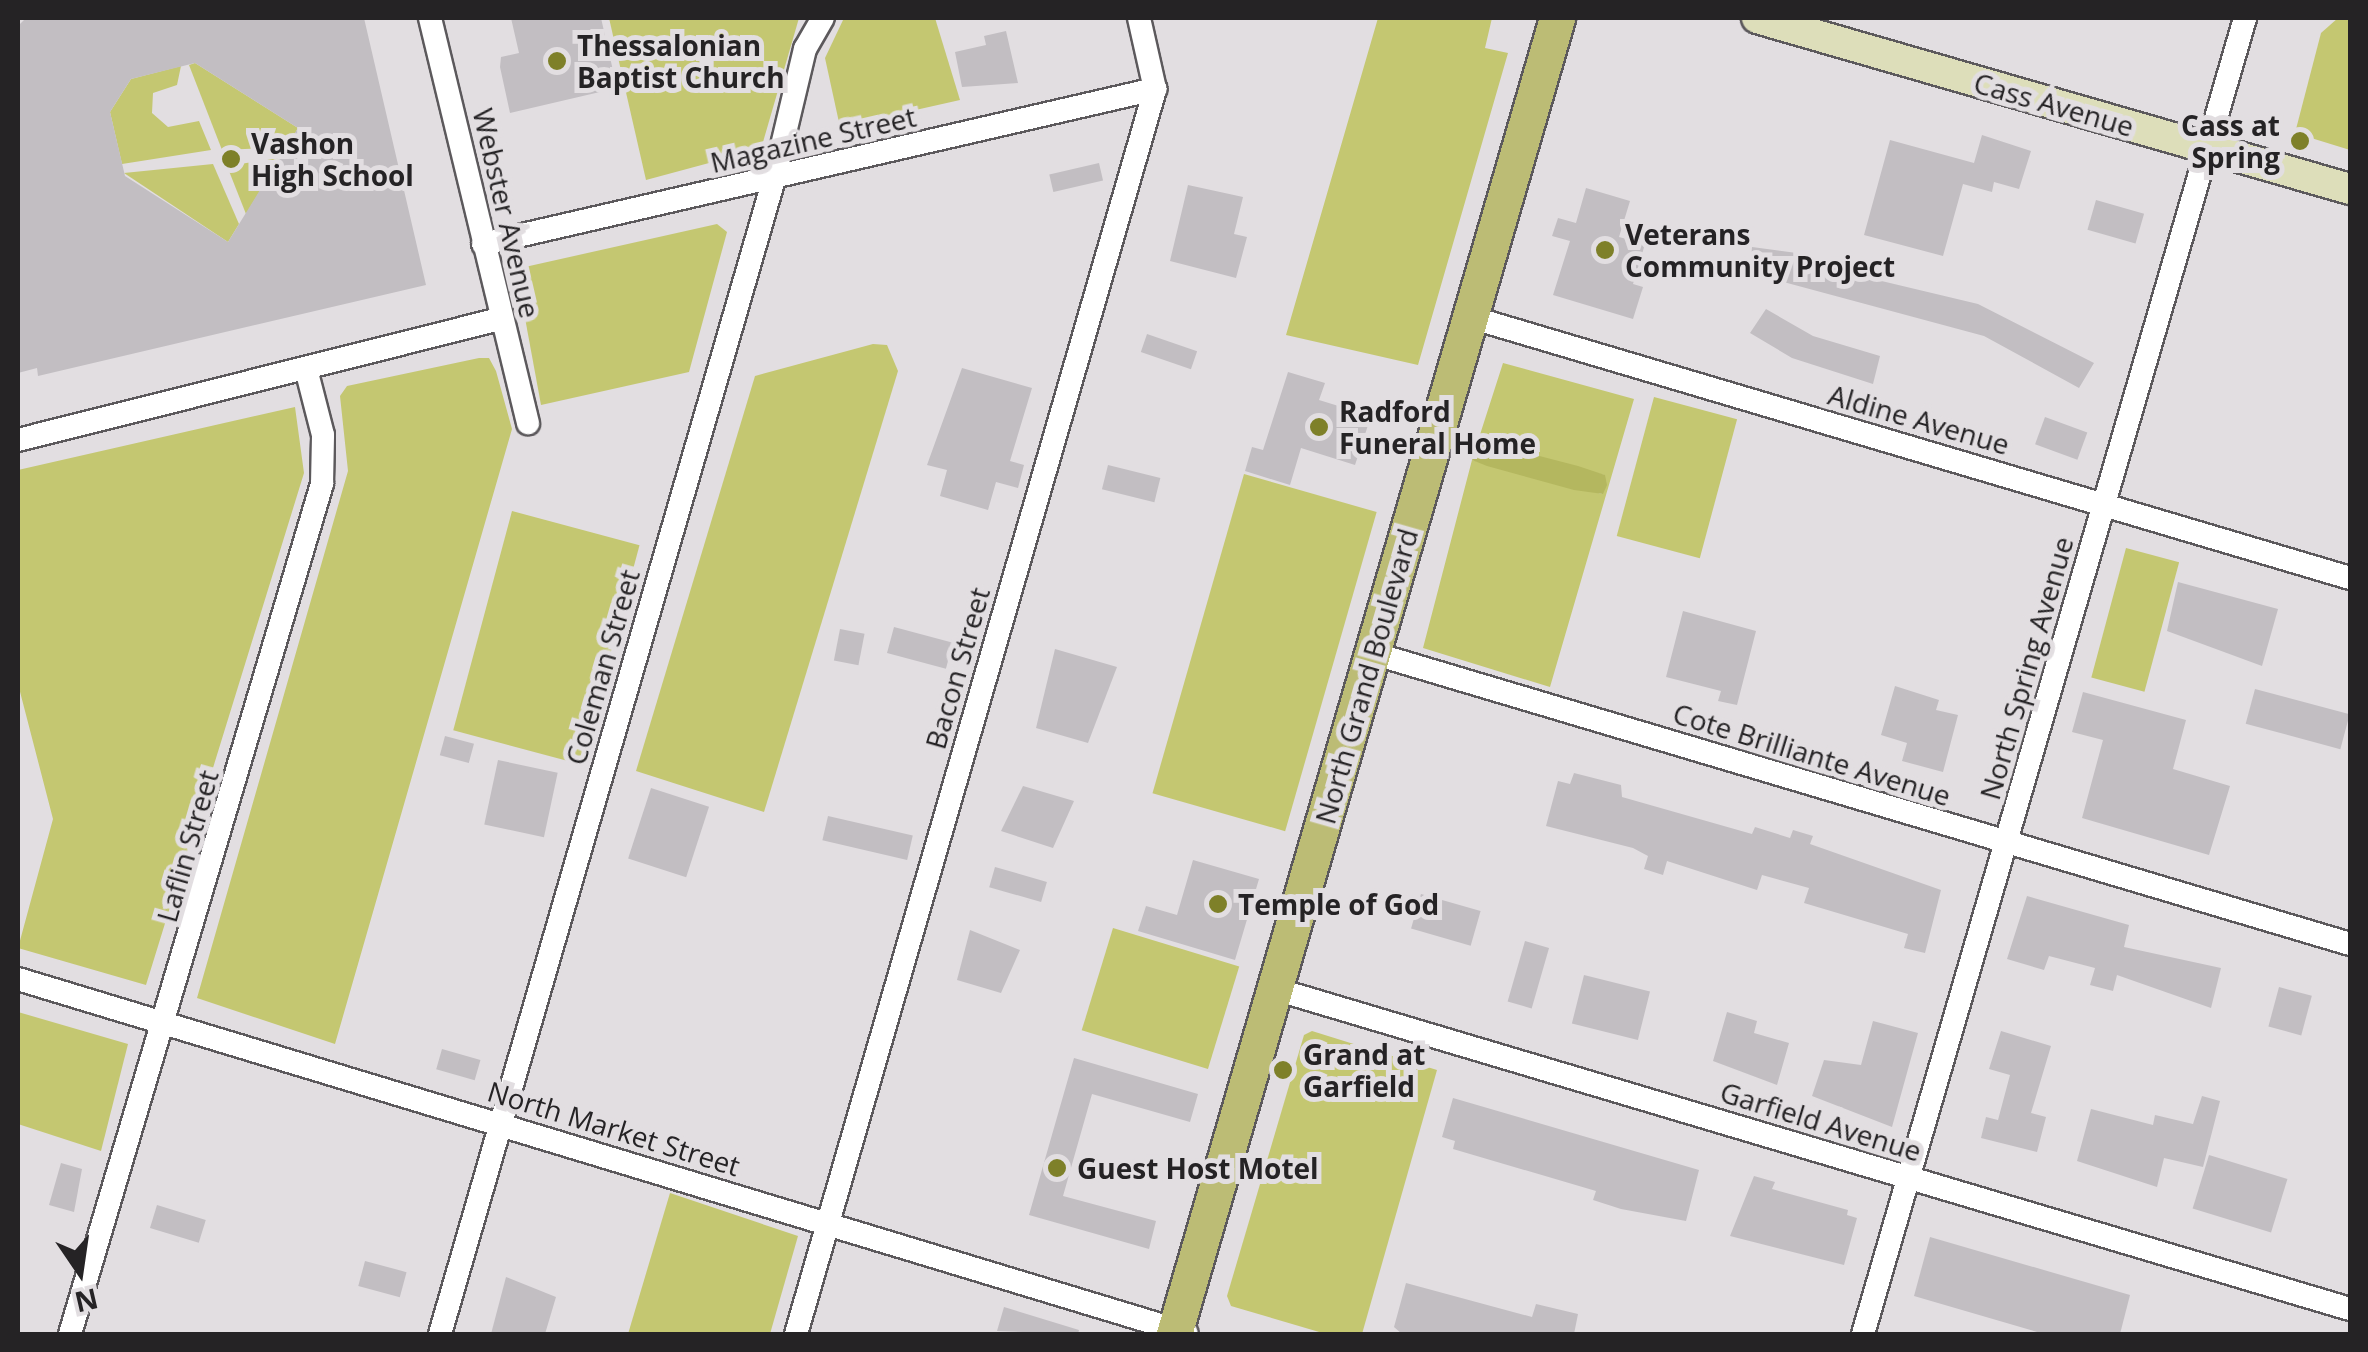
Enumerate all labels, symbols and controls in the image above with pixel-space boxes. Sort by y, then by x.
place label: Thessalonian Baptist Church [577,28,785,94]
marker: Thessalonian Baptist Church [546,50,568,72]
street label: Cass Avenue [1970,65,2138,143]
street label: Magazine Street [707,99,919,179]
street label: Webster Avenue [467,105,547,321]
place label: Cass at Spring [2181,108,2280,174]
place label: Vashon High School [251,126,414,192]
marker: Cass at Spring [2289,130,2311,152]
marker: Vashon High School [220,148,242,170]
place label: Veterans Community Project [1625,217,1895,283]
marker: Veterans Community Project [1594,239,1616,261]
street label: Aldine Avenue [1825,377,2013,461]
place label: Radford Funeral Home [1339,394,1536,460]
marker: Radford Funeral Home [1308,416,1330,438]
street label: North Grand Boulevard [1308,524,1424,828]
street label: North Spring Avenue [1972,533,2080,803]
street label: Coleman Street [558,566,646,768]
street label: Bacon Street [918,583,996,753]
street label: Cote Brilliante Avenue [1669,696,1955,812]
street label: Laflin Street [149,766,225,926]
place label: Temple of God [1238,887,1439,921]
marker: Temple of God [1207,893,1229,915]
place label: Grand at Garfield [1303,1037,1425,1103]
marker: Grand at Garfield [1272,1059,1294,1081]
street label: North Market Street [484,1074,744,1182]
street label: Garfield Avenue [1716,1074,1926,1168]
place label: Guest Host Motel [1077,1151,1319,1185]
marker: Guest Host Motel [1046,1157,1068,1179]
north arrow [30,1222,130,1322]
text: N [71,1280,102,1322]

